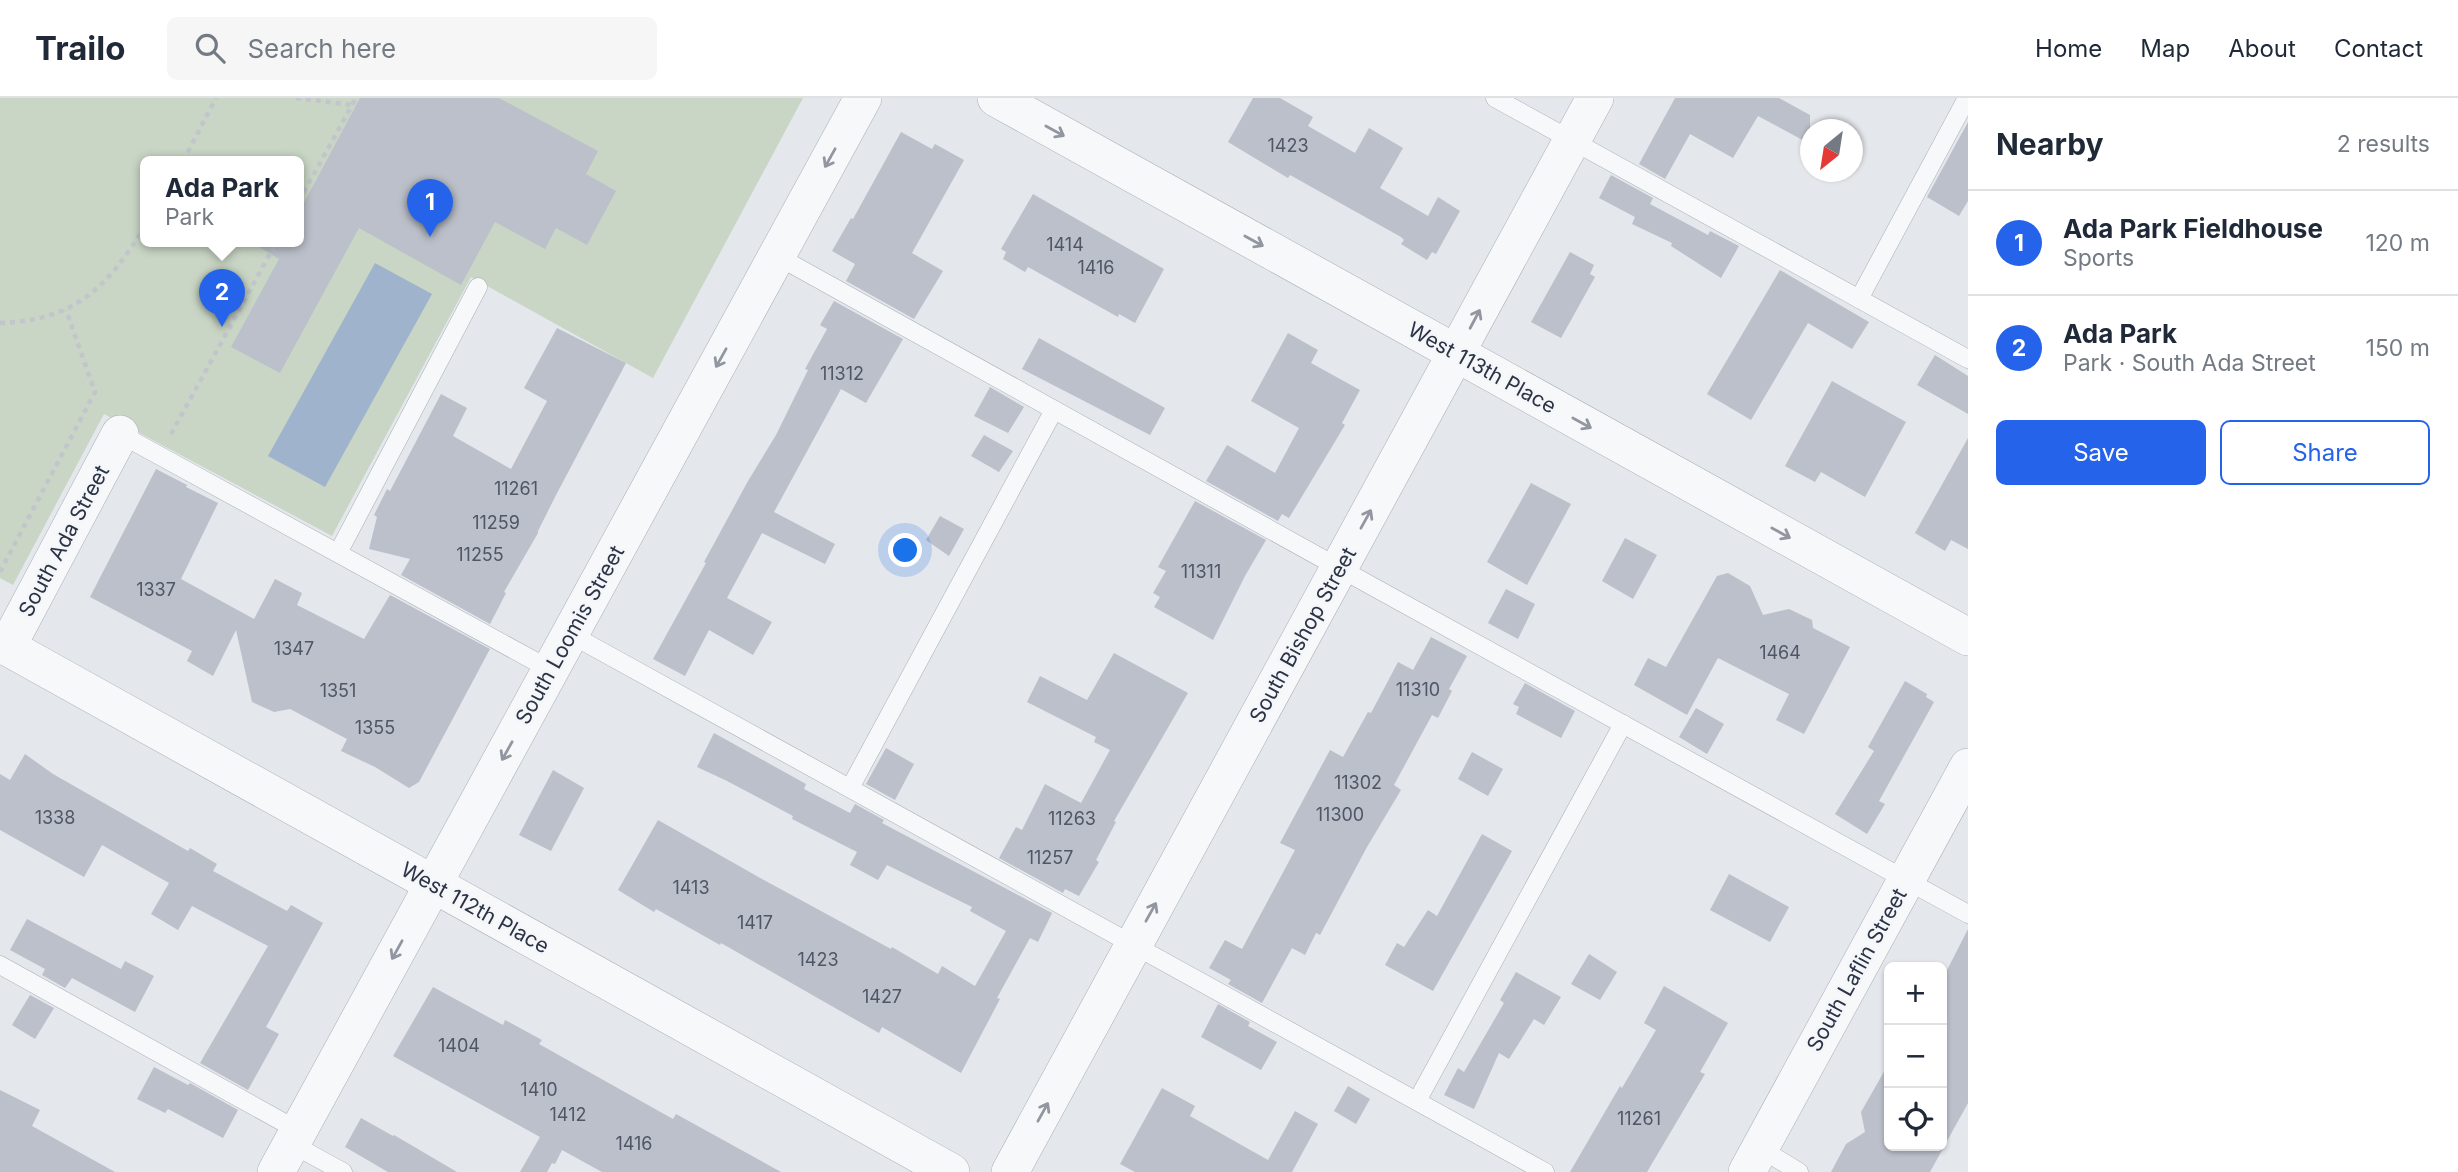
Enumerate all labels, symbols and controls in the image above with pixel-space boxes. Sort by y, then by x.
search box [167,17,657,80]
text: Trailo [35,28,125,68]
icon: search [191,29,229,67]
text: Search here [247,33,396,64]
text: Home [2035,34,2102,63]
text: Map [2140,34,2190,63]
text: About [2228,34,2296,63]
text: Contact [2334,34,2423,63]
north arrow [1800,119,1863,182]
one-way arrow [1045,124,1065,138]
text: Nearby [1996,126,2104,162]
text: 2 results [2337,130,2430,158]
house number: 1423 [1267,135,1309,156]
one-way arrow [823,147,836,168]
popup [140,156,304,247]
text: Ada Park [165,172,279,203]
pin: 1 [407,179,453,237]
text: Park [165,203,214,231]
text: Ada Park Fieldhouse [2063,213,2323,244]
text: 1 [2014,229,2024,257]
text: 120 m [2365,229,2430,257]
house number: 1414 [1046,234,1084,255]
one-way arrow [1243,235,1264,249]
text: Sports [2063,244,2134,272]
house number: 1416 [1077,257,1115,278]
pin: 2 [199,269,245,327]
one-way arrow [1469,309,1482,330]
street label: West 113th Place [1404,317,1561,419]
text: Ada Park [2063,318,2177,349]
text: 2 [2012,334,2026,362]
text: 150 m [2366,334,2430,362]
one-way arrow [714,347,728,367]
text: Park · South Ada Street [2063,349,2316,377]
house number: 11312 [820,363,864,384]
one-way arrow [1571,416,1591,430]
button: Save [1996,420,2206,485]
button: Share [2220,420,2430,485]
street label: South Ada Street [13,461,114,621]
house number: 11261 [494,478,538,499]
one-way arrow [1360,509,1373,530]
house number: 11259 [472,512,520,533]
one-way arrow [1770,526,1790,540]
your location [888,533,922,567]
street label: South Loomis Street [510,541,629,728]
street label: South Bishop Street [1244,543,1361,727]
house number: 11255 [456,544,504,565]
house number: 11311 [1181,561,1221,582]
house number: 1337 [136,579,176,600]
house number: 1347 [274,638,314,659]
house number: 1464 [1759,642,1801,663]
house number: 11310 [1396,679,1440,700]
house number: 1351 [320,680,356,701]
house number: 1355 [355,717,395,738]
one-way arrow [499,740,513,761]
house number: 11302 [1334,772,1382,793]
house number: 11300 [1316,804,1364,825]
house number: 1338 [35,807,75,828]
house number: 11263 [1048,808,1096,829]
house number: 11257 [1027,847,1073,868]
street label: West 112th Place [397,857,554,959]
house number: 1413 [672,877,710,898]
street label: South Laflin Street [1801,884,1912,1056]
one-way arrow [1145,903,1159,923]
house number: 1417 [737,912,773,933]
one-way arrow [390,940,404,960]
house number: 1423 [797,949,839,970]
map controls [1884,962,1947,1151]
button: + [1884,962,1947,1025]
house number: 1427 [862,986,902,1007]
button: − [1884,1025,1947,1088]
house number: 1404 [438,1035,480,1056]
house number: 1410 [520,1079,558,1100]
button: locate [1884,1088,1947,1151]
one-way arrow [1036,1102,1050,1123]
house number: 1412 [550,1104,586,1125]
house number: 11261 [1617,1108,1661,1129]
house number: 1416 [615,1133,653,1154]

